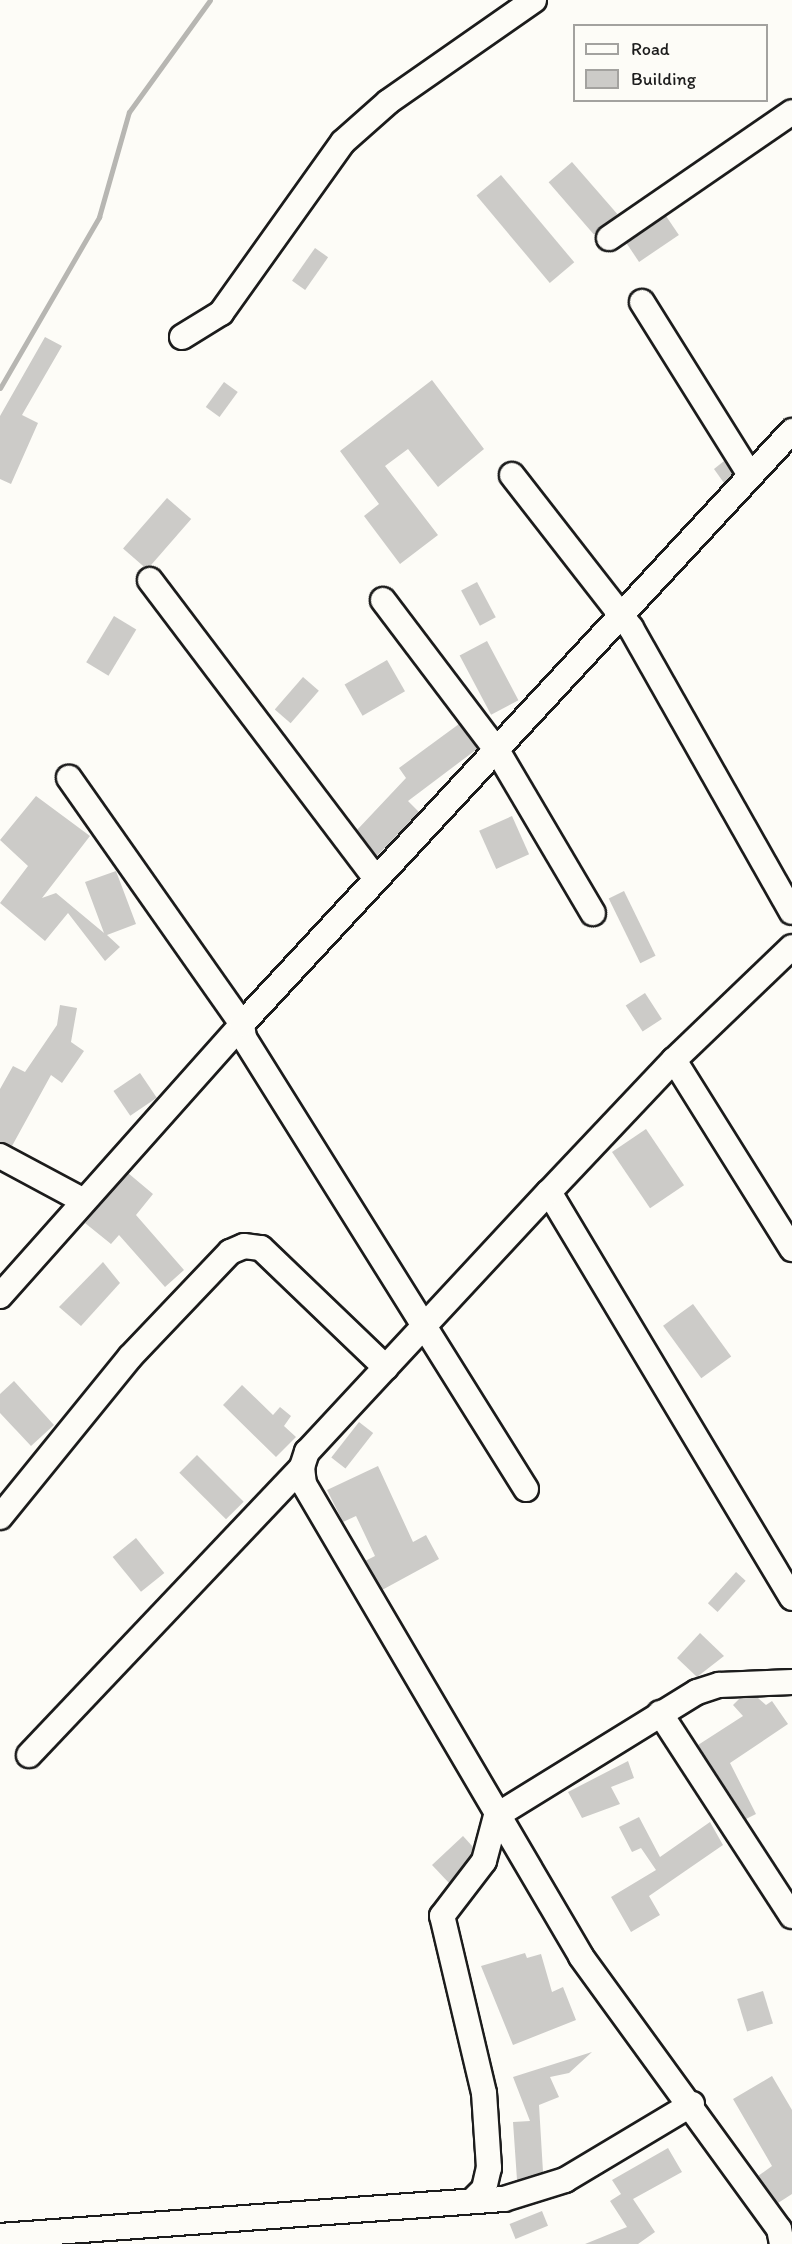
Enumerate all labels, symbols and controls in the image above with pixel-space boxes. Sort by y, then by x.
legend [573,24,768,102]
text: Road [631,38,670,60]
text: Building [631,68,696,90]

